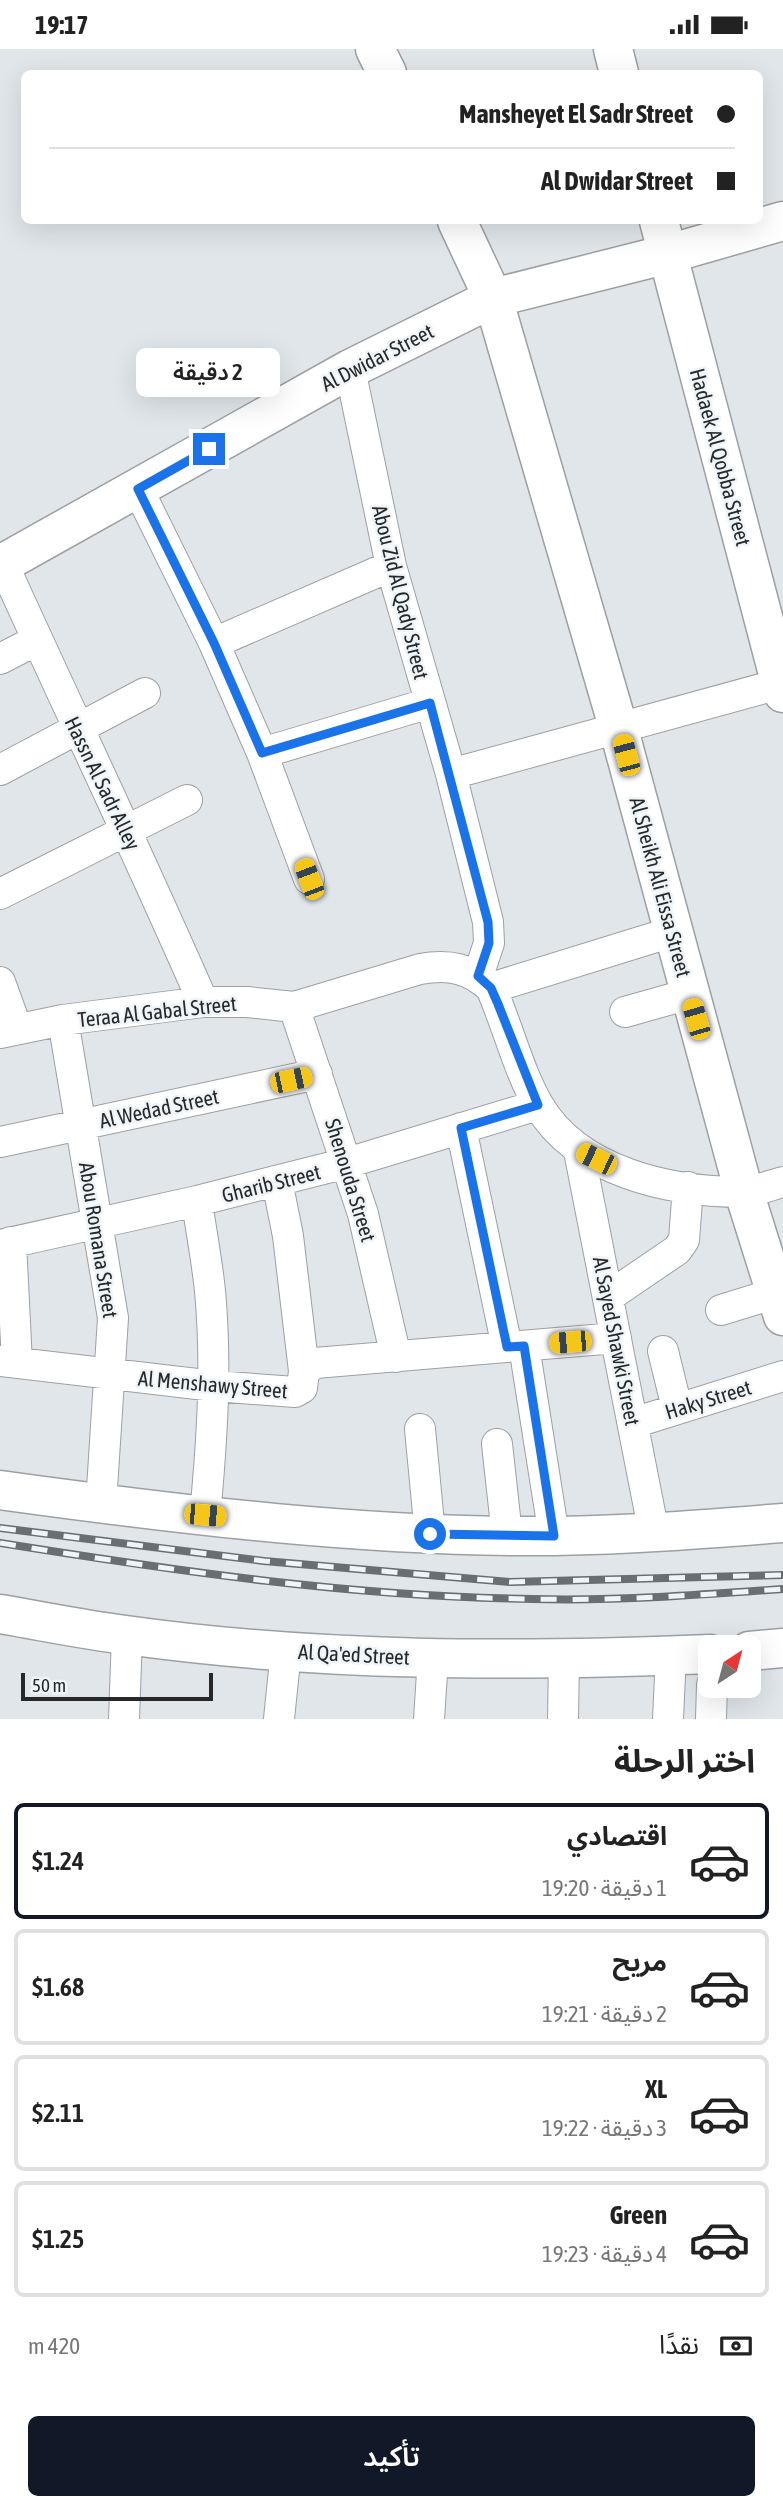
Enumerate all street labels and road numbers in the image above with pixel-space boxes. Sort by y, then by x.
street label: Al Dwidar Street [317,318,437,396]
street label: Hadaek Al Qobba Street [686,366,756,548]
street label: Abou Zid Al Qady Street [368,502,434,682]
street label: Hassn Al Sadr Alley [60,712,146,854]
street label: Al Sheikh Ali Eissa Street [625,794,697,980]
street label: Teraa Al Gabal Street [76,991,238,1031]
street label: Al Wedad Street [97,1084,221,1132]
street label: Shenouda Street [321,1116,381,1244]
street label: Gharib Street [219,1159,323,1207]
street label: Abou Romana Street [75,1160,123,1320]
street label: Al Sayed Shawki Street [589,1254,645,1428]
street label: Al Menshawy Street [137,1366,289,1402]
street label: Haky Street [662,1375,754,1423]
street label: Al Qa'ed Street [298,1639,410,1669]

